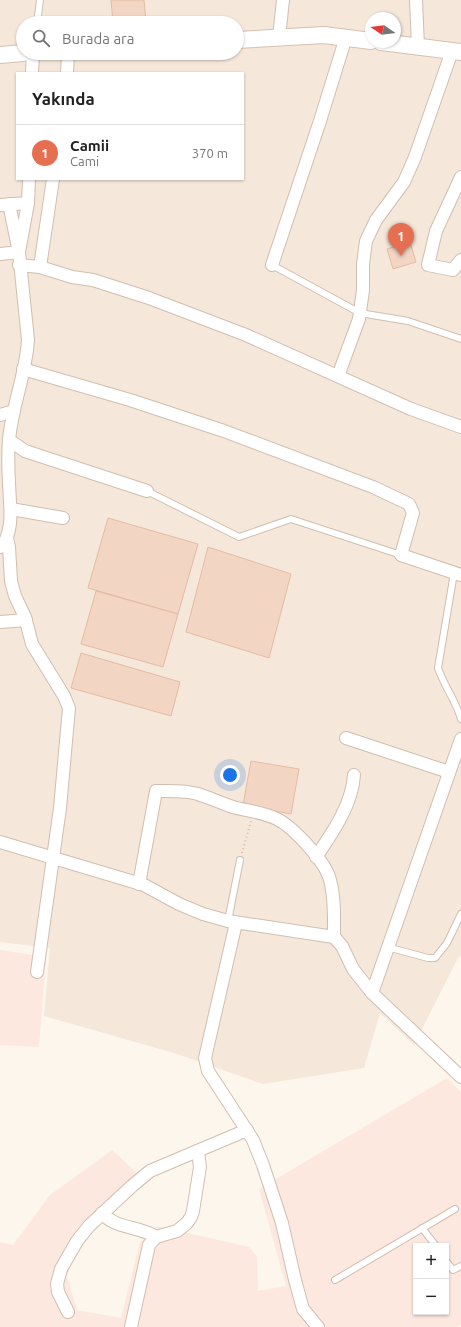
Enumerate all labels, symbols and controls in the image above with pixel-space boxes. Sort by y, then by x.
north arrow [365,12,401,48]
search box [16,16,244,60]
icon: search [30,27,52,49]
text: Burada ara [62,30,134,47]
text: Yakında [32,89,95,108]
text: Camii [70,137,109,154]
text: 1 [41,146,49,160]
text: 370 m [192,146,228,160]
text: Cami [70,154,99,168]
pin: 1 [388,223,414,256]
your location [220,765,240,785]
map controls [413,1243,449,1315]
button: + [413,1243,449,1279]
button: − [413,1279,449,1315]

